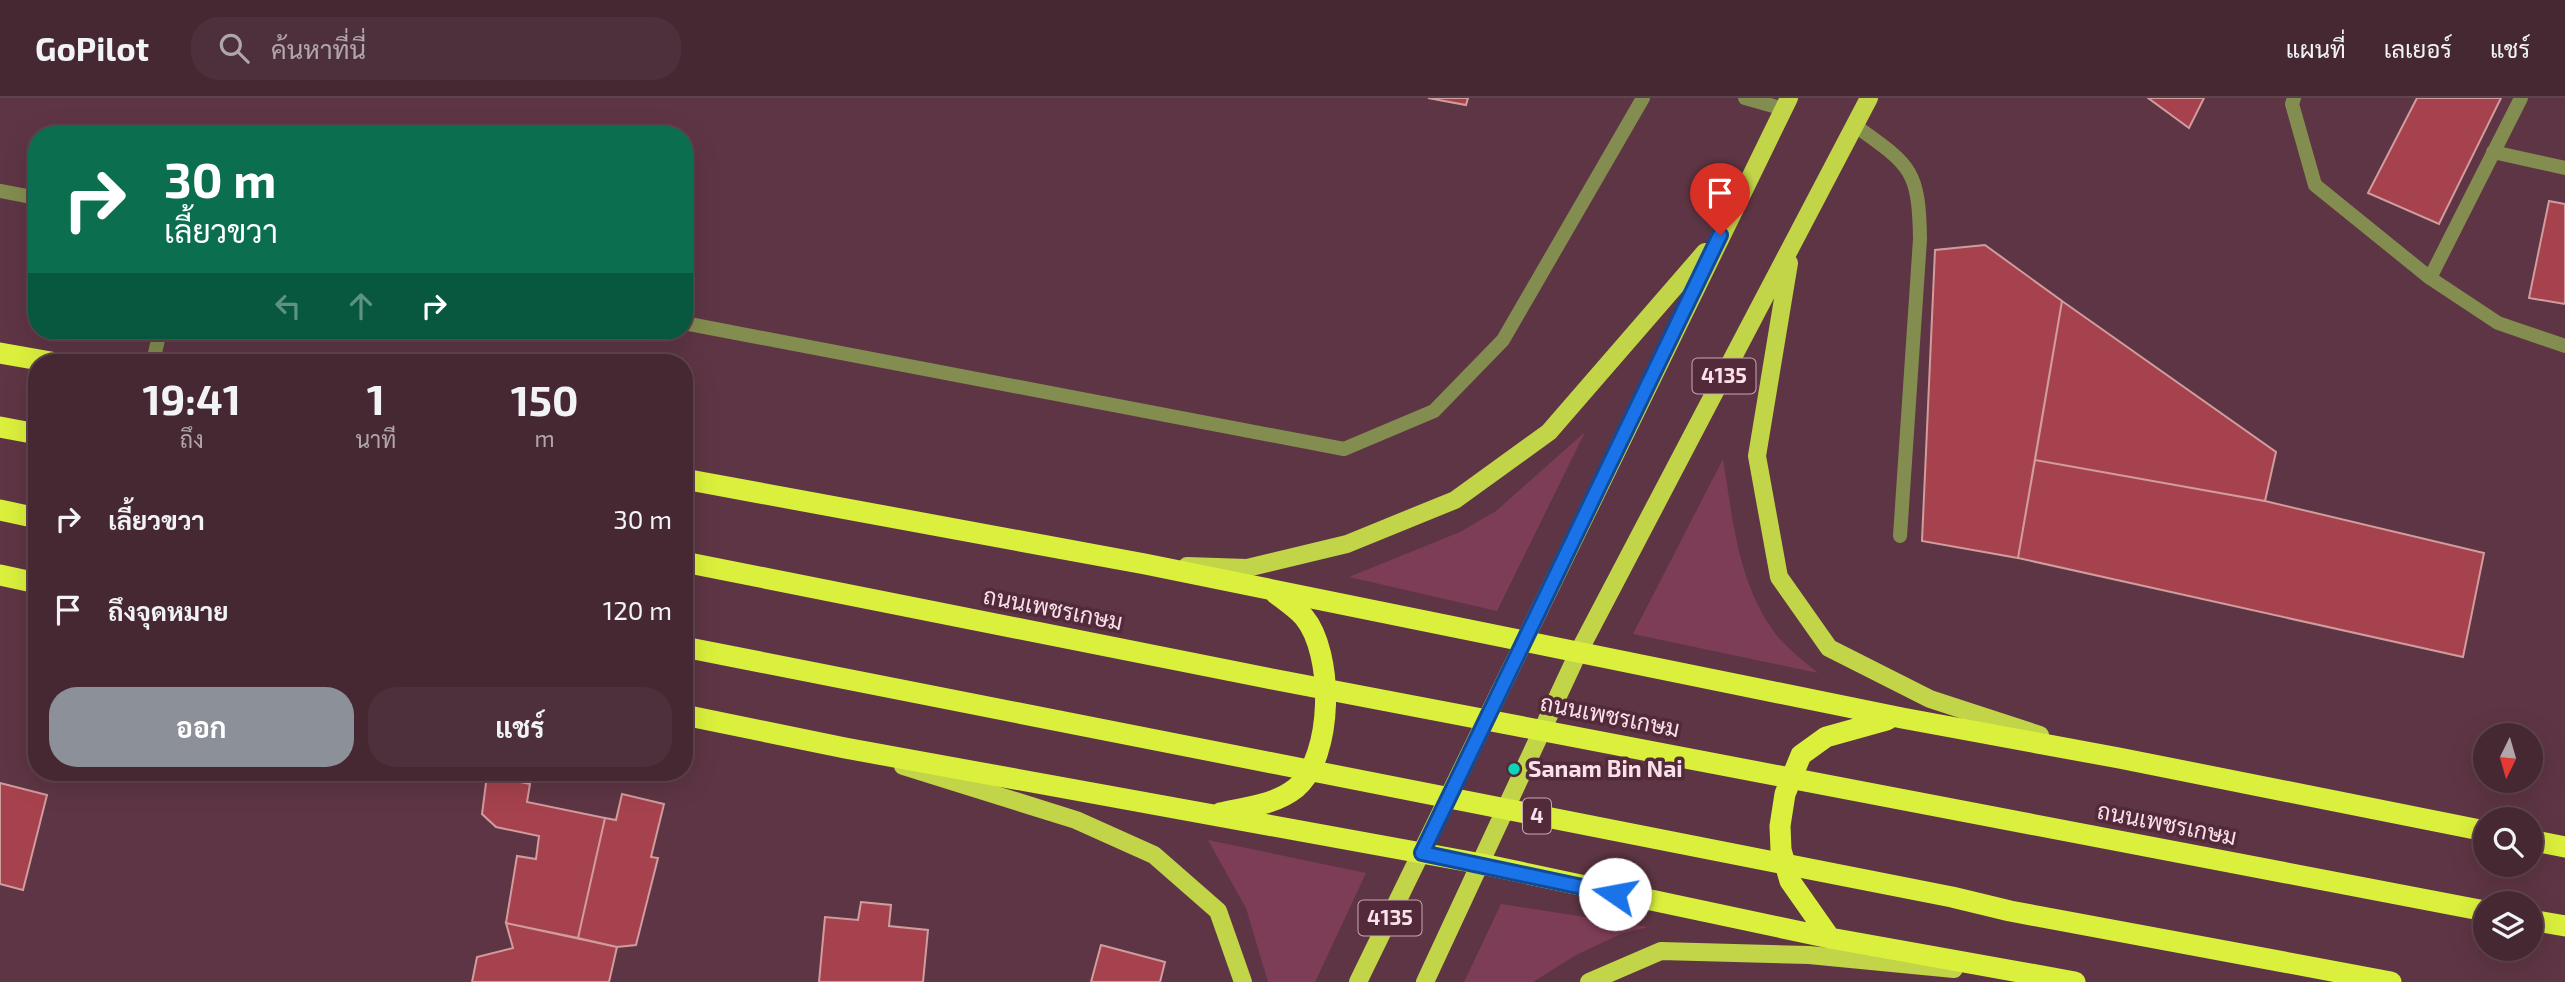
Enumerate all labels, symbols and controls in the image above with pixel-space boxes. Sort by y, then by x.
search box [191,17,681,80]
text: GoPilot [35,28,149,68]
icon: search [215,29,253,67]
text: ค้นหาที่นี่ [271,33,366,64]
text: แผนที่ [2286,34,2346,63]
text: เลเยอร์ [2384,34,2452,63]
text: แชร์ [2490,34,2530,63]
text: 30 m [164,149,276,208]
icon: right [49,154,140,245]
pin [1690,163,1750,235]
icon: arrive [1701,174,1739,212]
text: เลี้ยวขวา [164,211,278,249]
icon: left [269,287,307,325]
icon: ahead [342,287,380,325]
icon: right [415,287,453,325]
road number: 4135 [1692,358,1756,394]
text: 19:41 [142,373,241,423]
text: 1 [367,373,385,423]
text: 150 [511,374,579,424]
text: m [535,424,555,452]
text: ถึง [180,425,204,453]
text: นาที [355,425,396,453]
icon: right [49,500,87,538]
text: 30 m [613,503,672,534]
text: เลี้ยวขวา [108,504,205,535]
street label: ถนนเพชรเกษม [981,581,1125,635]
icon: arrive [49,591,87,629]
text: 120 m [603,594,672,625]
text: ถึงจุดหมาย [108,595,229,626]
button: ออก [49,687,354,767]
button: แชร์ [368,687,672,767]
street label: ถนนเพชรเกษม [1538,688,1682,742]
north arrow [2473,723,2543,793]
map controls [2473,723,2543,961]
place label: Sanam Bin Nai [1528,754,1683,782]
marker: Sanam Bin Nai [1506,761,1522,777]
street label: ถนนเพชรเกษม [2095,796,2239,850]
road number: 4 [1523,798,1551,834]
button: search [2473,807,2543,877]
position arrow [1578,857,1652,931]
button: layers [2473,891,2543,961]
road number: 4135 [1358,900,1422,936]

